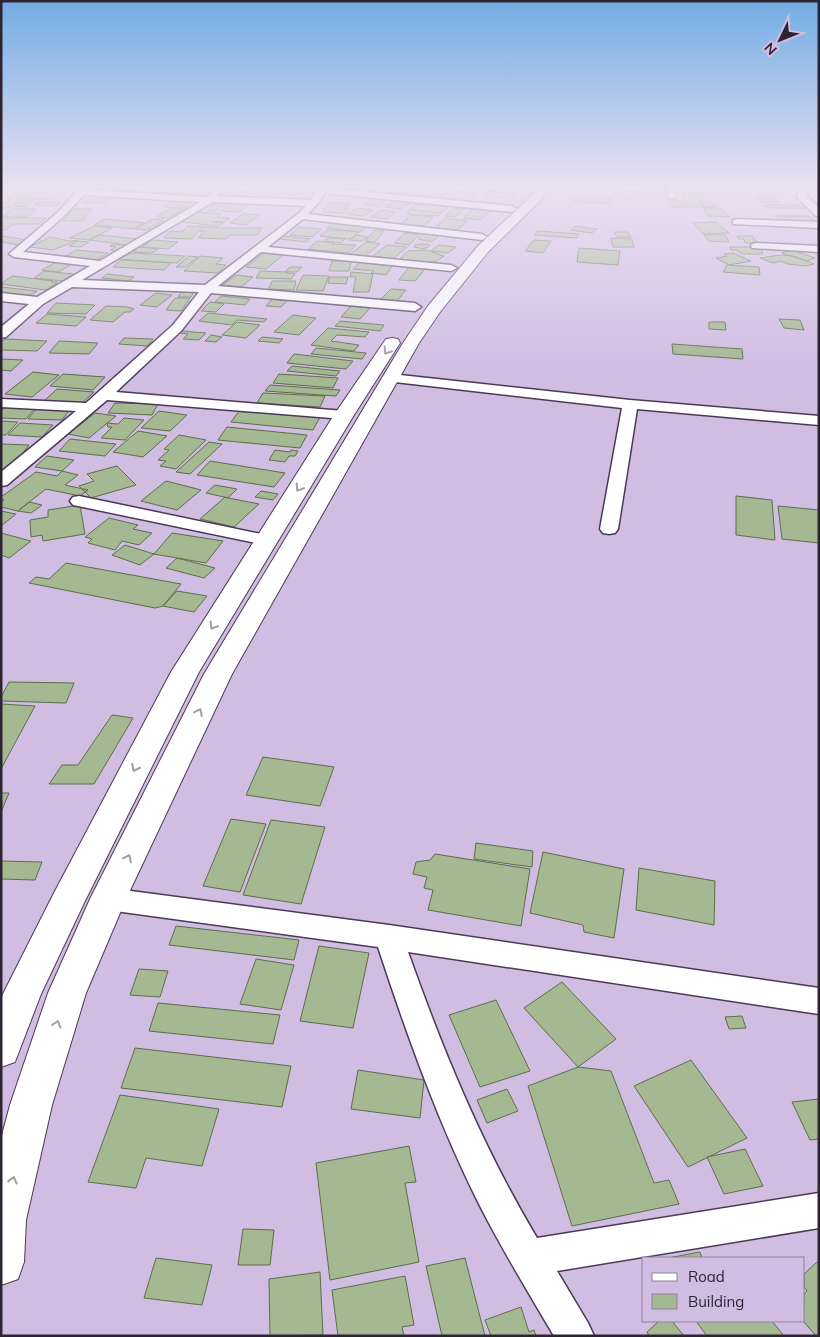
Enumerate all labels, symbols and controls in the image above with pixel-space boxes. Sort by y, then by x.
north arrow [755,15,805,65]
text: N [760,39,781,59]
one-way arrow [383,345,393,354]
one-way arrow [296,482,305,491]
one-way arrow [210,620,220,629]
one-way arrow [193,709,203,718]
one-way arrow [131,763,141,772]
one-way arrow [122,855,132,864]
one-way arrow [51,1020,61,1028]
one-way arrow [7,1176,17,1184]
legend [642,1257,805,1322]
text: Road [688,1267,725,1286]
text: Building [688,1292,744,1311]

